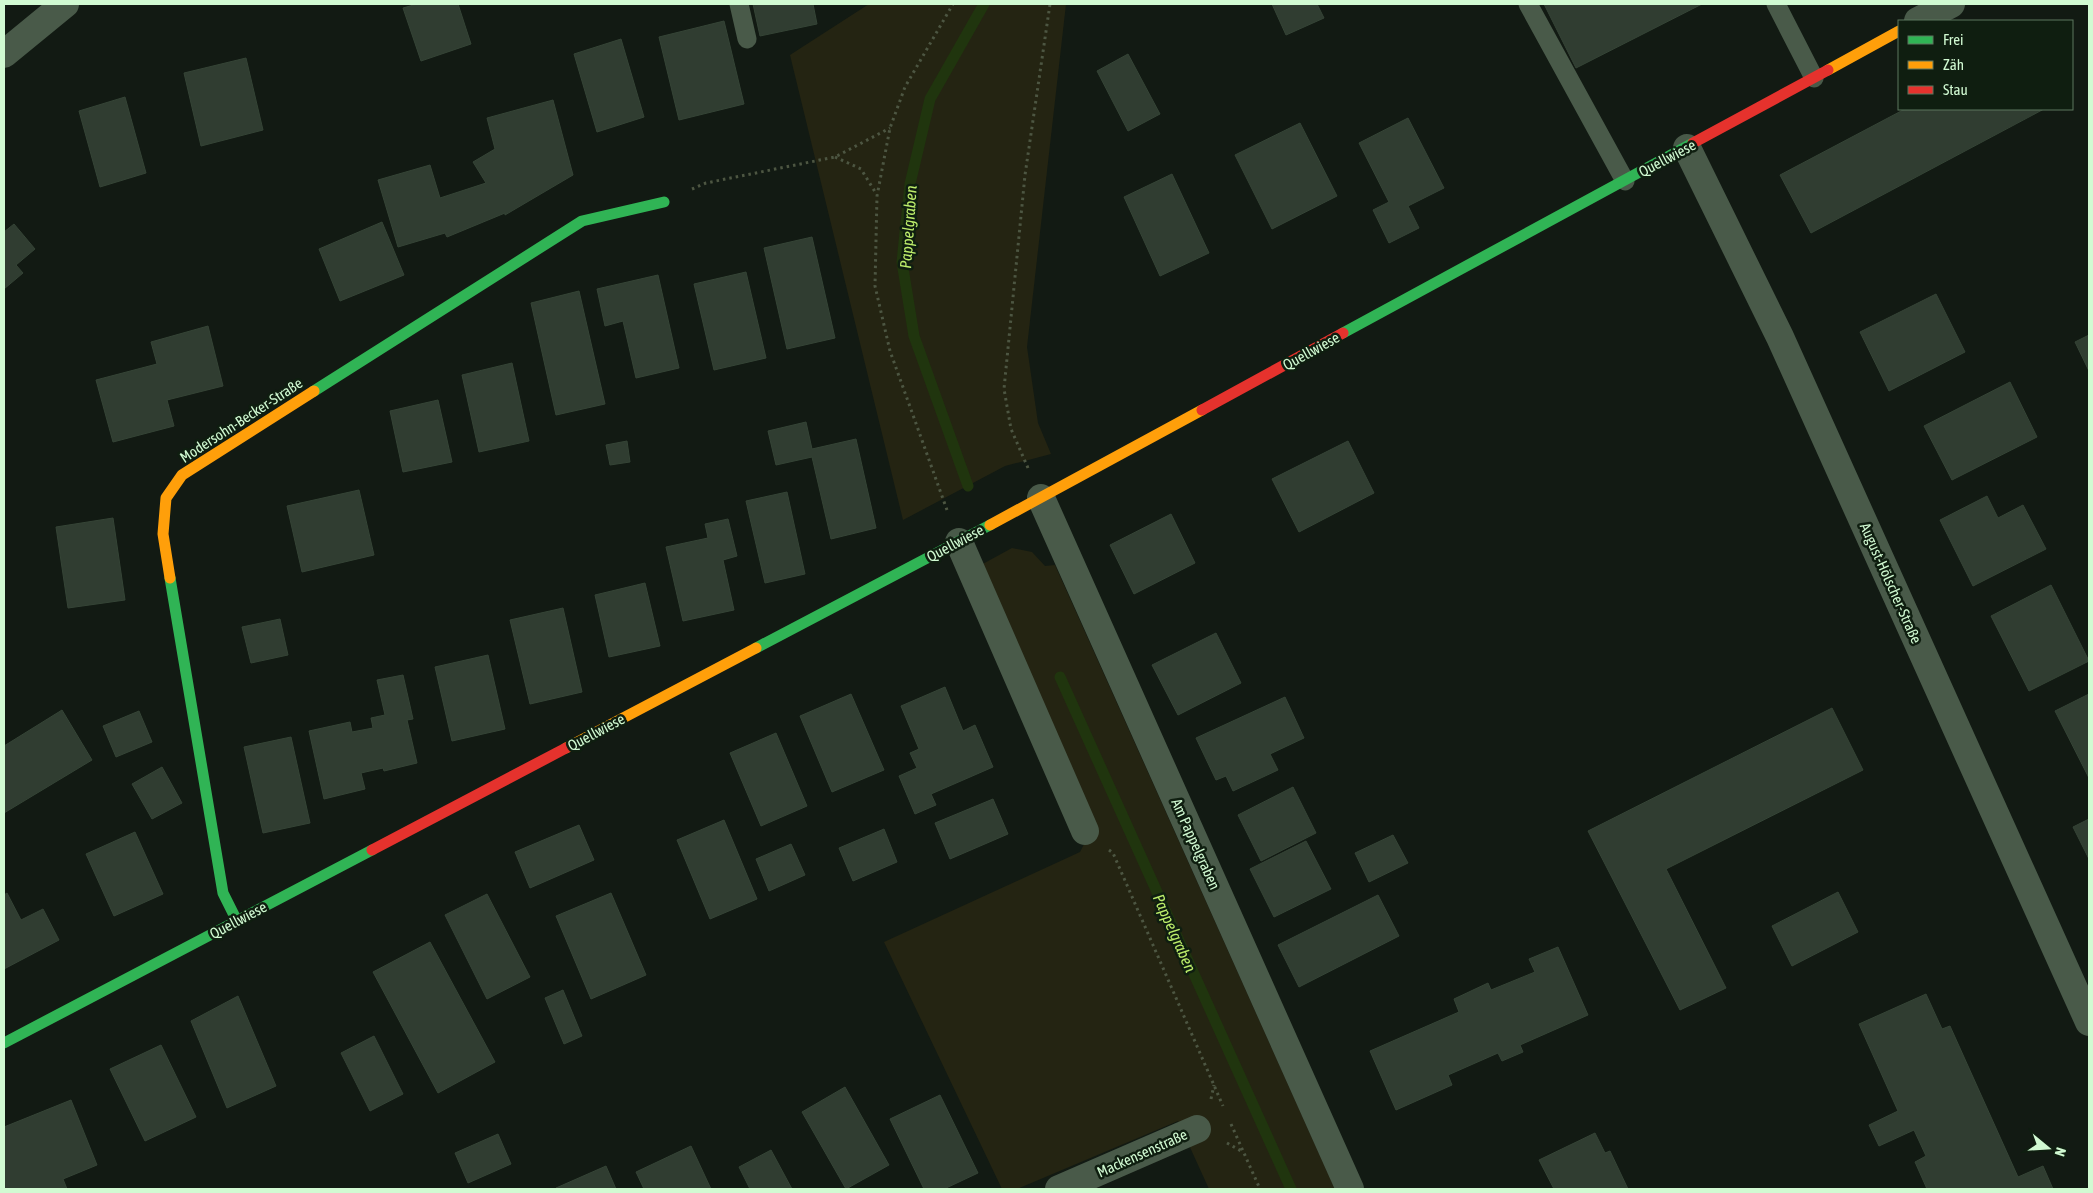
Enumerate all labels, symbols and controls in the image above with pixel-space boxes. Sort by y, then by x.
legend [1898,20,2073,110]
text: Frei [1943,31,1963,48]
text: Zäh [1943,56,1964,73]
text: Stau [1943,81,1968,98]
street label: Quellwiese [1636,136,1699,180]
water label: Pappelgraben [896,185,921,269]
street label: Quellwiese [1280,328,1342,373]
street label: Modersohn-Becker-Straße [177,374,305,466]
street label: August-Hölscher-Straße [1857,520,1925,646]
street label: Quellwiese [924,521,987,565]
street label: Quellwiese [565,710,628,754]
street label: Am Pappelgraben [1168,796,1224,892]
water label: Pappelgraben [1149,891,1200,975]
street label: Quellwiese [207,898,270,942]
north arrow [2023,1123,2073,1173]
street label: Mackensenstraße [1094,1125,1190,1180]
text: N [2051,1146,2069,1158]

